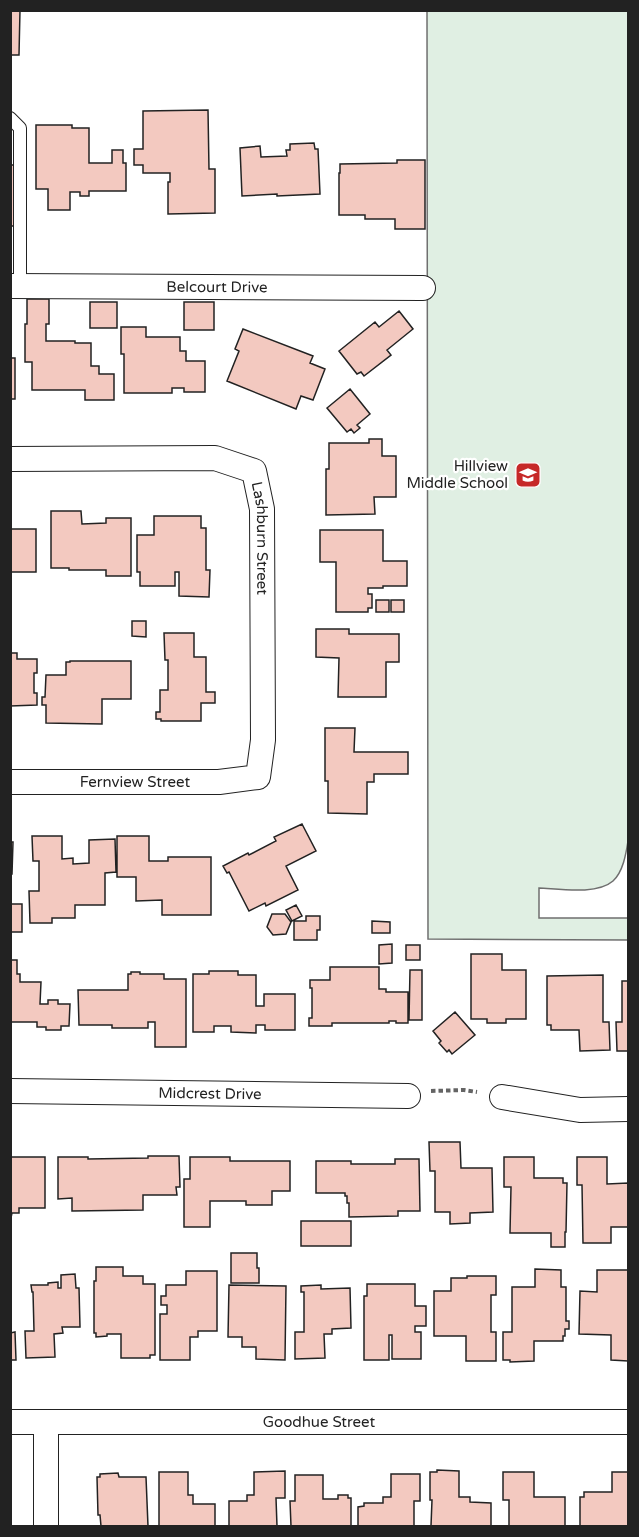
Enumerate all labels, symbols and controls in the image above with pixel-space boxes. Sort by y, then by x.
street label: Belcourt Drive [166,278,268,296]
place label: Hillview Middle School [407,457,508,492]
school or university icon: Hillview Middle School [513,460,543,490]
street label: Lashburn Street [247,480,271,595]
street label: Fernview Street [80,773,191,791]
street label: Midcrest Drive [158,1084,262,1103]
street label: Goodhue Street [263,1413,376,1431]

